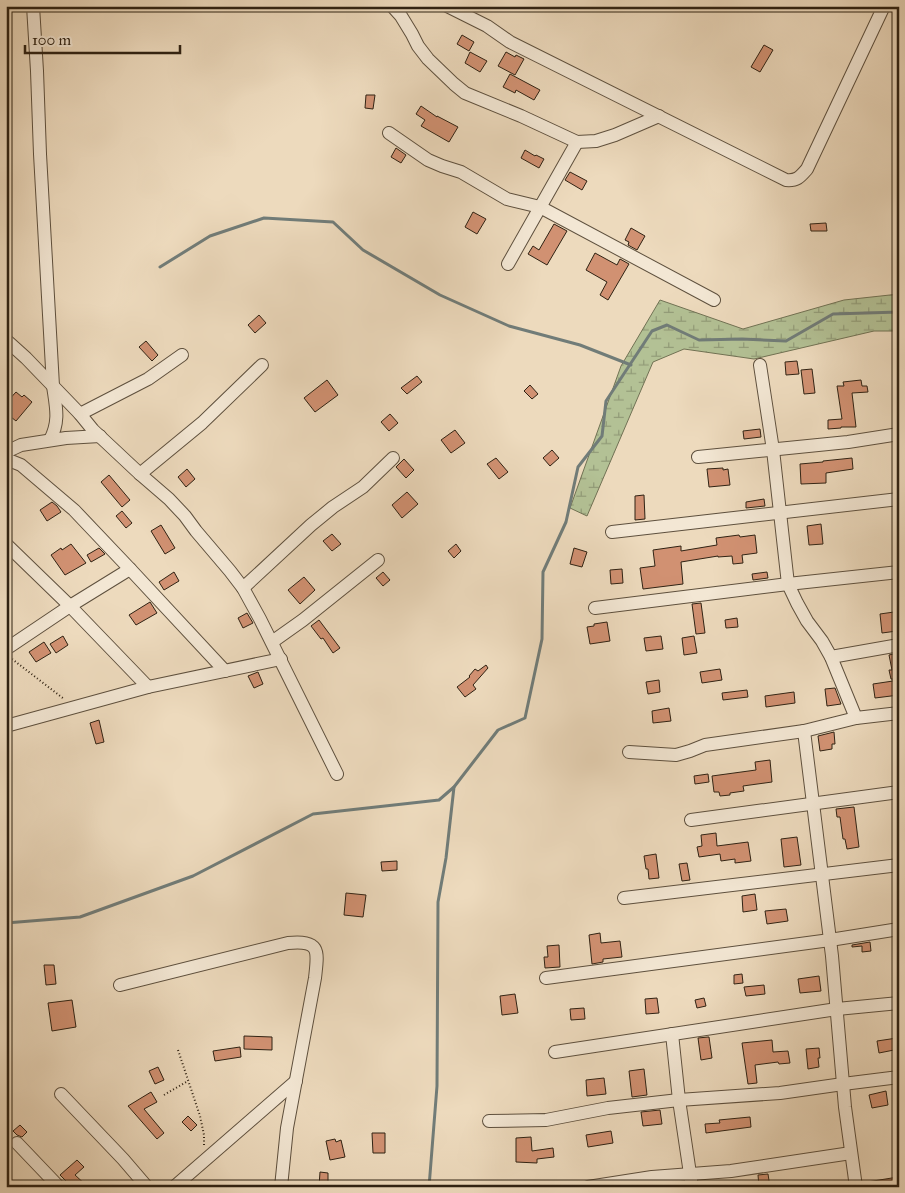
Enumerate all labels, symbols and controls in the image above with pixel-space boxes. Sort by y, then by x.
scale bar [25,22,180,54]
text: 100 m [32,31,72,49]

